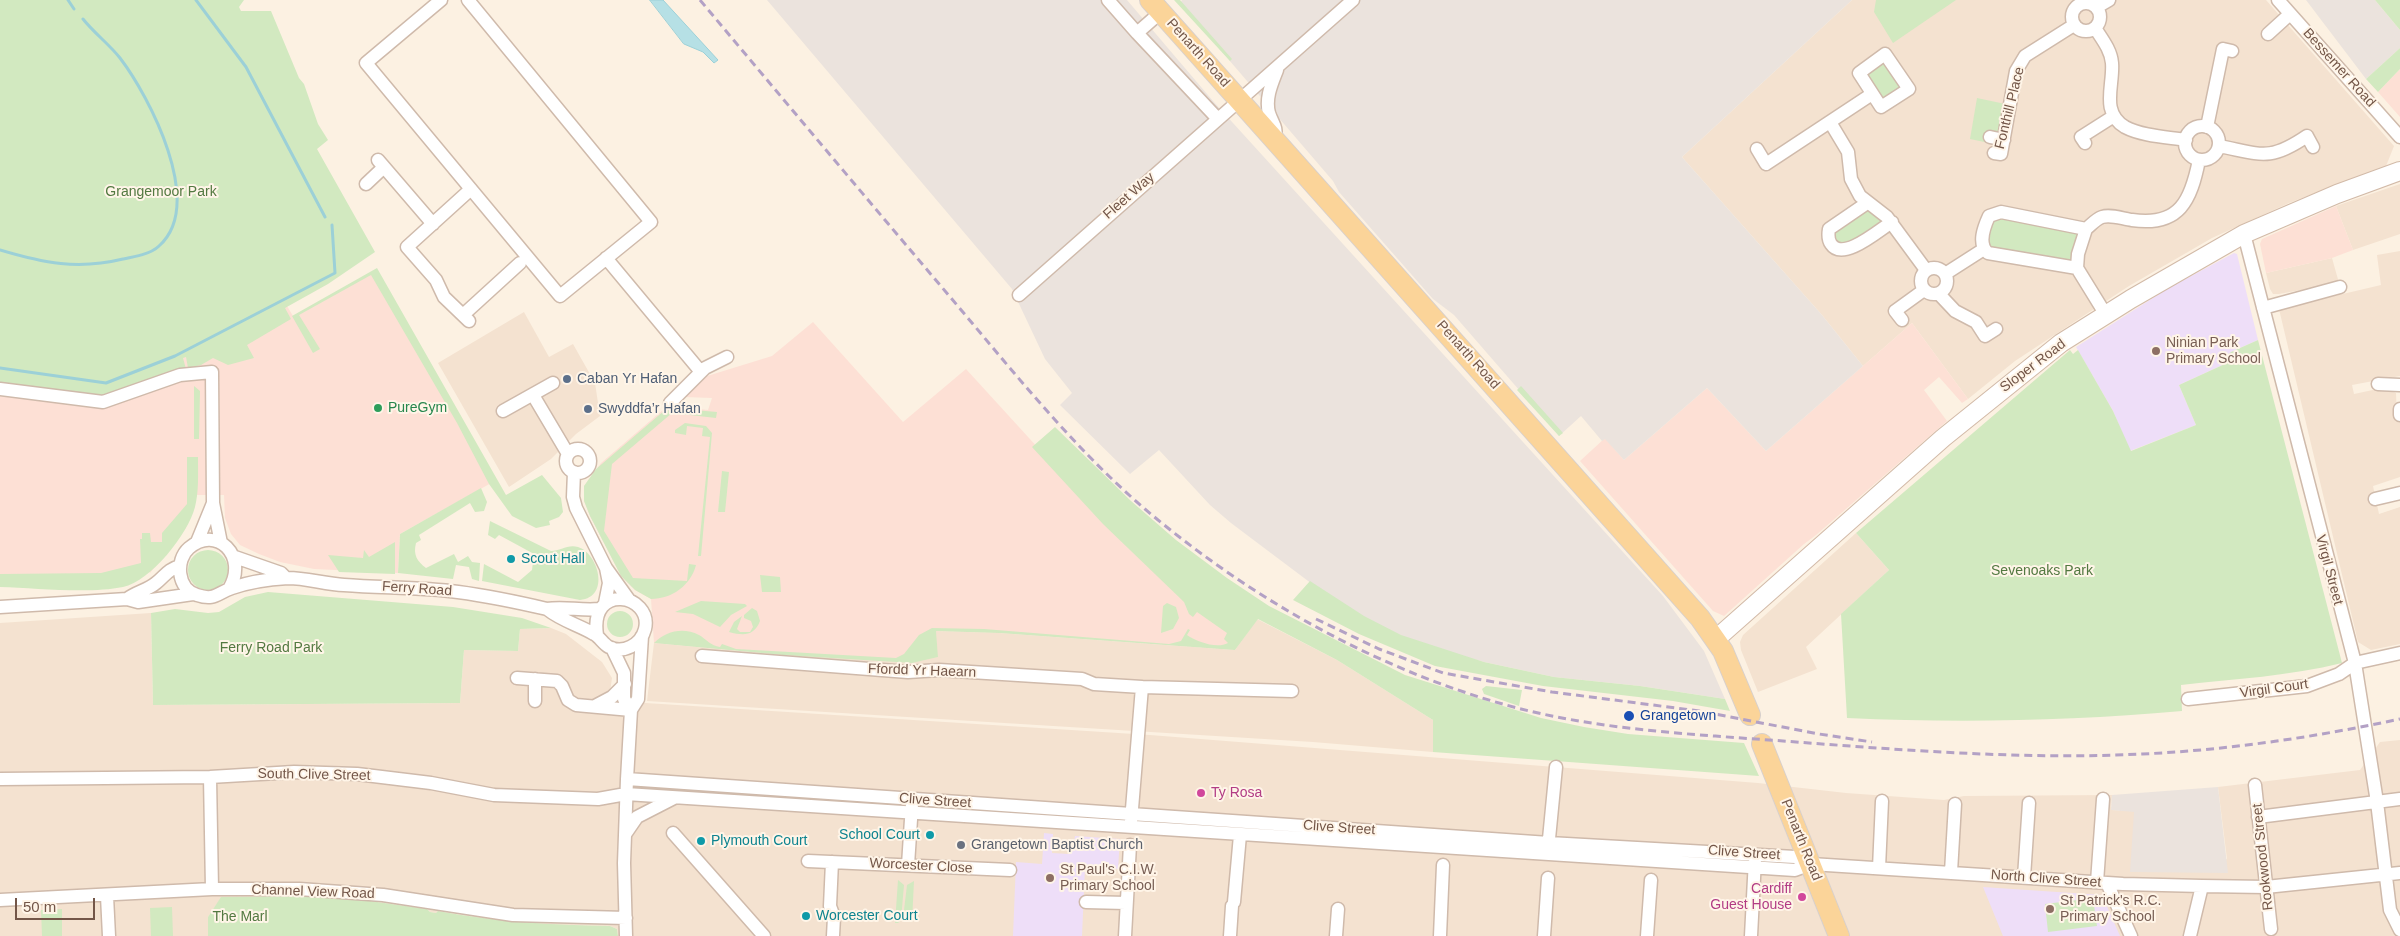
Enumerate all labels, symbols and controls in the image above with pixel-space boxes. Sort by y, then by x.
street label: Penarth Road [1163,15,1233,91]
street label: Bessemer Road [2299,25,2379,111]
street label: Fonthill Place [1992,65,2028,151]
street label: Fleet Way [1100,169,1158,223]
park label: Grangemoor Park [105,184,217,200]
street label: Penarth Road [1433,317,1503,393]
place label: Ninian Park Primary School [2166,335,2261,368]
street label: Sloper Road [1997,336,2069,396]
marker: Ninian Park Primary School [2150,345,2162,357]
place label: Caban Yr Hafan [577,371,677,387]
marker: Caban Yr Hafan [561,373,573,385]
place label: PureGym [388,400,447,416]
place label: Swyddfa’r Hafan [598,401,701,417]
marker: PureGym [372,402,384,414]
marker: Swyddfa’r Hafan [582,403,594,415]
street label: Virgil Street [2312,533,2346,607]
place label: Scout Hall [521,551,585,567]
marker: Scout Hall [505,553,517,565]
park label: Sevenoaks Park [1991,563,2093,579]
street label: Ferry Road [381,578,453,600]
park label: Ferry Road Park [220,640,322,656]
street label: Ffordd Yr Haearn [868,661,976,681]
street label: Virgil Court [2239,676,2309,702]
place label: Grangetown [1640,708,1716,724]
marker: Grangetown [1622,709,1636,723]
street label: South Clive Street [257,766,371,784]
place label: Ty Rosa [1211,785,1262,801]
marker: Ty Rosa [1195,787,1207,799]
street label: Clive Street [898,790,972,812]
street label: Penarth Road [1777,797,1825,883]
street label: Rookwood Street [2249,803,2277,911]
street label: Clive Street [1302,817,1376,839]
place label: School Court [839,827,920,843]
marker: School Court [924,829,936,841]
place label: Plymouth Court [711,833,807,849]
marker: Plymouth Court [695,835,707,847]
place label: Grangetown Baptist Church [971,837,1143,853]
marker: Grangetown Baptist Church [955,839,967,851]
street label: Clive Street [1707,842,1781,864]
street label: Worcester Close [869,855,973,877]
place label: St Paul's C.I.W. Primary School [1060,862,1157,894]
street label: North Clive Street [1990,867,2102,891]
marker: St Paul's C.I.W. Primary School [1044,872,1056,884]
street label: Channel View Road [251,881,375,903]
place label: Cardiff Guest House [1710,881,1792,914]
scale bar [18,888,98,920]
marker: Cardiff Guest House [1796,891,1808,903]
place label: St Patrick's R.C. Primary School [2060,893,2161,926]
text: 50 m [23,898,56,915]
marker: St Patrick's R.C. Primary School [2044,903,2056,915]
place label: Worcester Court [816,908,918,924]
park label: The Marl [212,909,268,925]
marker: Worcester Court [800,910,812,922]

